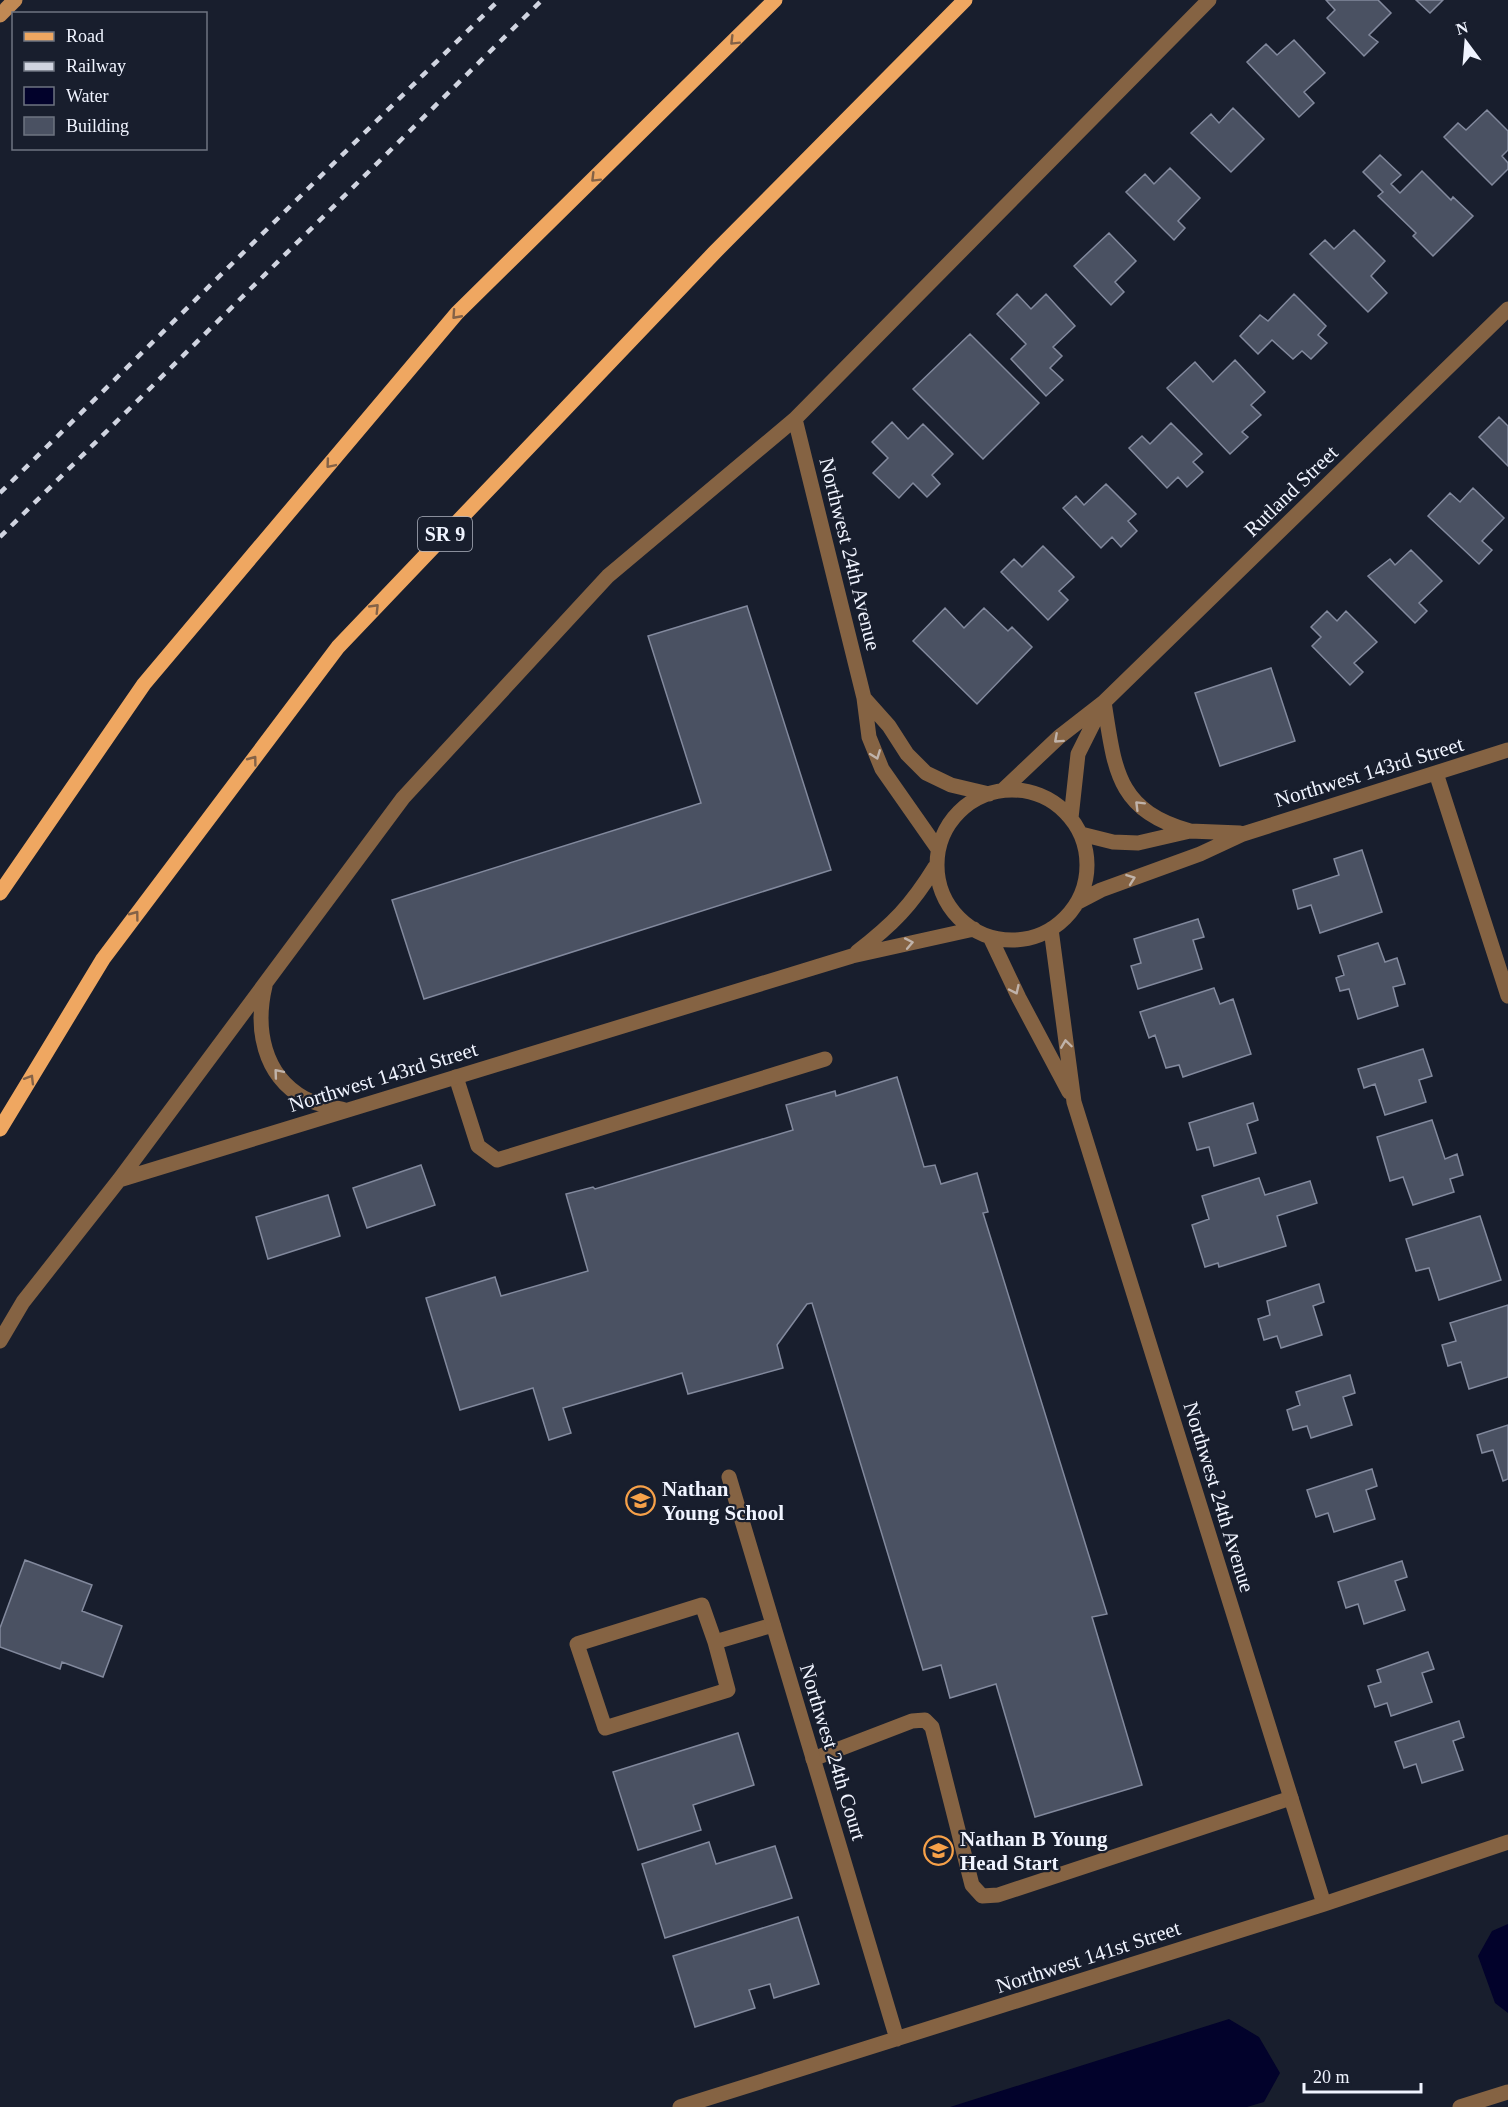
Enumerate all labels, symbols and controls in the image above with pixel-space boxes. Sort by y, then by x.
legend [12,12,207,150]
north arrow [1436,12,1496,72]
text: N [1454,18,1470,38]
text: Road [66,26,104,46]
one-way arrow [730,34,740,45]
text: Railway [66,56,126,76]
text: Water [66,86,109,106]
text: Building [66,116,129,136]
one-way arrow [591,170,602,181]
one-way arrow [452,308,463,319]
street label: Rutland Street [1239,440,1343,542]
street label: Northwest 24th Avenue [814,455,886,653]
one-way arrow [326,457,337,468]
road number: SR 9 [418,517,472,551]
one-way arrow [368,604,379,615]
one-way arrow [1055,732,1065,743]
street label: Northwest 143rd Street [1272,732,1466,812]
one-way arrow [869,749,882,760]
one-way arrow [246,755,257,766]
one-way arrow [1135,802,1146,813]
one-way arrow [1125,873,1136,886]
one-way arrow [128,911,139,922]
one-way arrow [904,937,914,950]
one-way arrow [1008,983,1020,994]
street label: Northwest 143rd Street [286,1037,480,1117]
one-way arrow [1061,1039,1073,1048]
one-way arrow [274,1069,285,1080]
one-way arrow [23,1075,35,1085]
street label: Northwest 24th Avenue [1179,1399,1259,1595]
place label: Nathan Young School [662,1477,784,1525]
school or university icon: Nathan Young School [625,1485,657,1517]
street label: Northwest 24th Court [795,1661,871,1843]
place label: Nathan B Young Head Start [960,1827,1108,1875]
school or university icon: Nathan B Young Head Start [923,1835,955,1867]
street label: Northwest 141st Street [993,1916,1183,1998]
scale bar [1304,2056,1421,2094]
text: 20 m [1313,2067,1350,2087]

